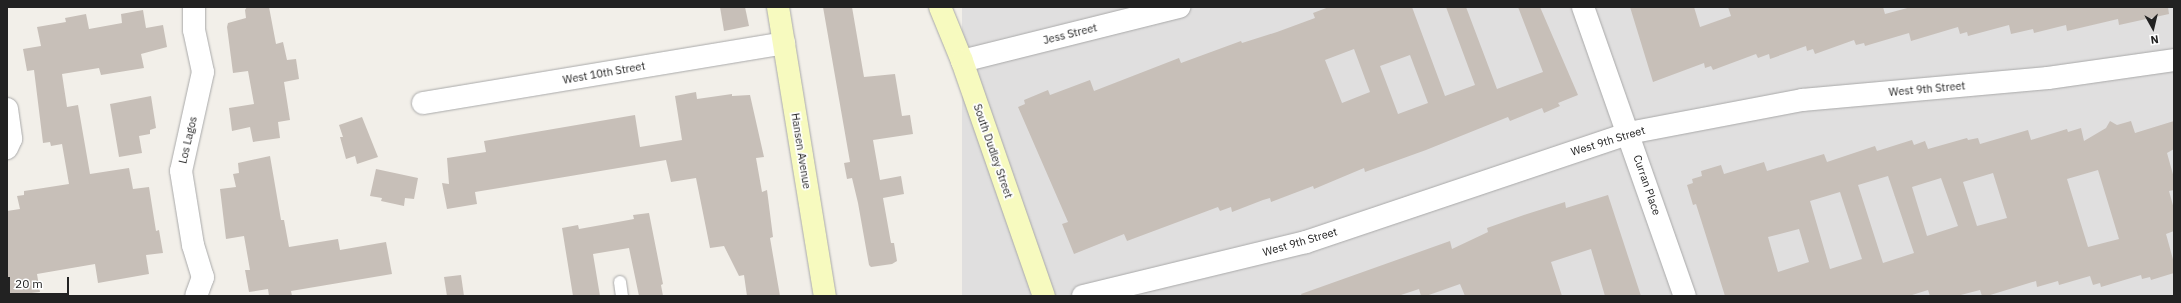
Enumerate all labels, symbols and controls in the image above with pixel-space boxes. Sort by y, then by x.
north arrow [2133,8,2173,48]
street label: Jess Street [1042,21,1098,47]
text: N [2150,32,2160,47]
street label: West 10th Street [562,59,646,87]
street label: West 9th Street [1888,79,1966,99]
street label: South Dudley Street [971,102,1015,200]
street label: Hansen Avenue [788,112,814,190]
street label: Los Lagos [176,115,200,165]
street label: West 9th Street [1569,123,1647,159]
street label: Curran Place [1631,153,1663,217]
street label: West 9th Street [1261,225,1339,259]
scale bar [10,269,71,295]
text: 20 m [15,276,43,291]

